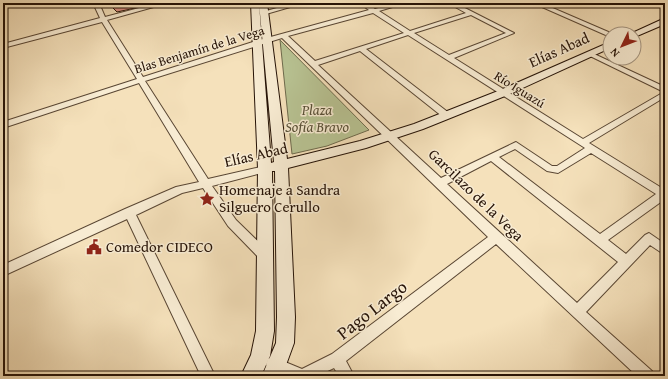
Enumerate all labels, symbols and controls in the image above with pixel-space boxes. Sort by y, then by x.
street label: Blas Benjamín de la Vega [132,20,267,78]
north arrow [602,26,642,66]
street label: Elías Abad [525,27,592,72]
text: N [606,44,623,61]
street label: Río Iguazú [491,66,549,113]
park label: Plaza Sofía Bravo [285,99,350,137]
street label: Elías Abad [222,137,290,172]
street label: Garcilazo de la Vega [424,144,529,246]
place label: Homenaje a Sandra Silguero Cerullo [219,179,340,217]
place icon: Homenaje a Sandra Silguero Cerullo [198,190,216,208]
place label: Comedor CIDECO [106,236,213,257]
public building icon: Comedor CIDECO [85,238,103,256]
street label: Pago Largo [331,273,413,346]

